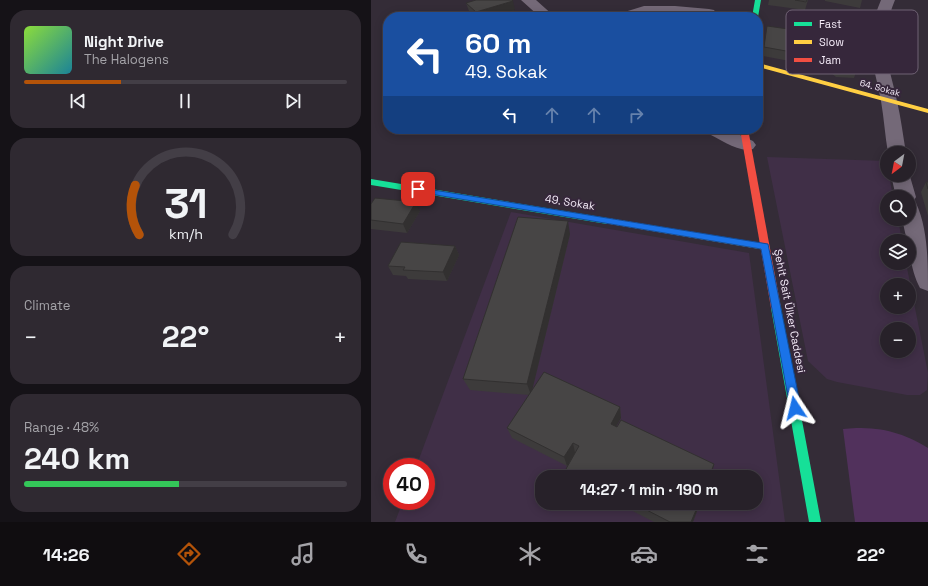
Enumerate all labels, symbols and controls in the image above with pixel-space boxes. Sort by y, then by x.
legend [786,10,918,74]
text: Fast [819,17,842,31]
text: 60 m [465,25,531,61]
icon: left [399,28,451,80]
text: Night Drive [84,32,164,51]
text: Slow [819,35,844,49]
text: The Halogens [84,51,169,68]
text: Jam [819,53,841,67]
text: 49. Sokak [465,60,547,83]
street label: 64. Sokak [859,77,902,99]
icon: previous [67,90,89,112]
icon: pause [174,90,196,112]
icon: next [282,90,304,112]
icon: left [499,104,521,126]
icon: ahead [541,104,563,126]
icon: ahead [583,104,605,126]
icon: right [625,104,647,126]
north arrow [880,146,916,182]
map controls [880,146,916,358]
pin [401,172,435,206]
text: 31 [164,177,207,230]
icon: arrive [407,178,429,200]
button: search [880,190,916,226]
street label: 49. Sokak [544,191,596,213]
text: km/h [168,225,203,243]
button: layers [880,234,916,270]
street label: Şehit Sait Ülker Caddesi [771,248,810,374]
button: + [880,278,916,314]
text: Climate [24,297,70,314]
text: 22° [162,317,209,356]
button: − [880,322,916,358]
text: − [24,323,38,351]
text: + [333,323,347,351]
position arrow [774,387,816,429]
text: Range · 48% [24,419,99,436]
text: 240 km [24,439,130,478]
speed limit sign: 40 [383,458,435,510]
text: 14:27 · 1 min · 190 m [580,480,718,499]
icon: directions [175,540,203,568]
icon: music [289,540,317,568]
icon: phone [402,540,430,568]
icon: climate [516,540,544,568]
icon: car [630,540,658,568]
icon: filters [743,540,771,568]
text: 14:26 [43,543,90,566]
text: 22° [857,543,885,566]

